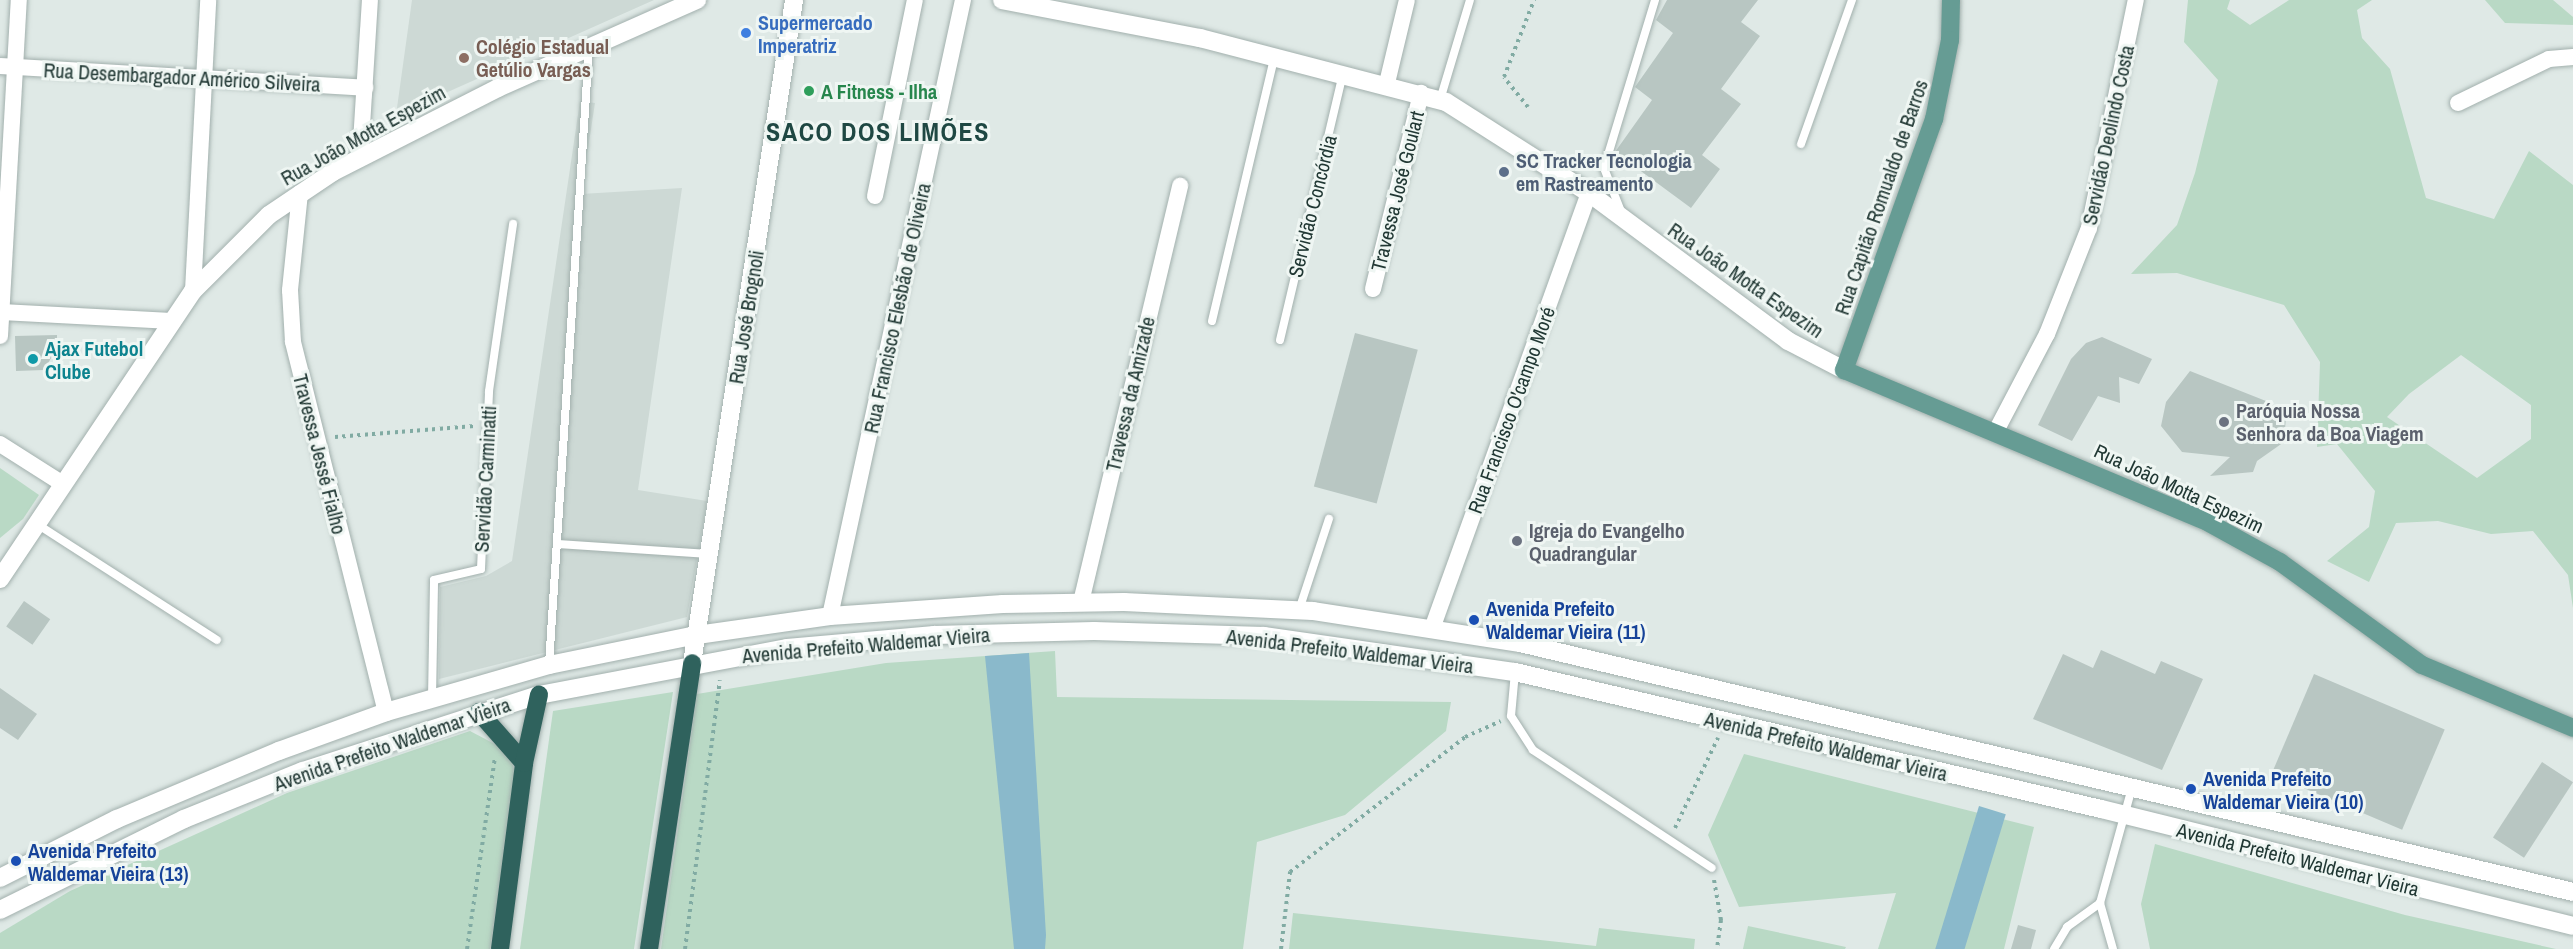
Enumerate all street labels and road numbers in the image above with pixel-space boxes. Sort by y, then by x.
street label: Servidão Deolindo Costa [2077,43,2139,227]
street label: Rua Desembargador Américo Silveira [43,58,321,96]
street label: Rua Capitão Romualdo de Barros [1829,76,1933,318]
street label: Rua João Motta Espezim [277,80,449,190]
street label: Travessa José Goulart [1365,108,1429,274]
street label: Servidão Concórdia [1283,132,1341,280]
street label: Rua Francisco Elesbão de Oliveira [859,181,935,435]
street label: Rua João Motta Espezim [1664,217,1828,343]
street label: Rua José Brognoli [724,248,768,386]
street label: Rua Francisco O'campo Moré [1462,303,1560,517]
street label: Travessa da Amizade [1100,314,1160,474]
street label: Travessa Jessé Fialho [288,371,352,537]
street label: Servidão Carminatti [469,405,501,553]
street label: Rua João Motta Espezim [2090,438,2268,538]
street label: Avenida Prefeito Waldemar Vieira [741,622,991,668]
street label: Avenida Prefeito Waldemar Vieira [1225,624,1475,678]
street label: Avenida Prefeito Waldemar Vieira [271,692,513,796]
street label: Avenida Prefeito Waldemar Vieira [1702,706,1950,786]
street label: Avenida Prefeito Waldemar Vieira [2174,817,2422,901]

